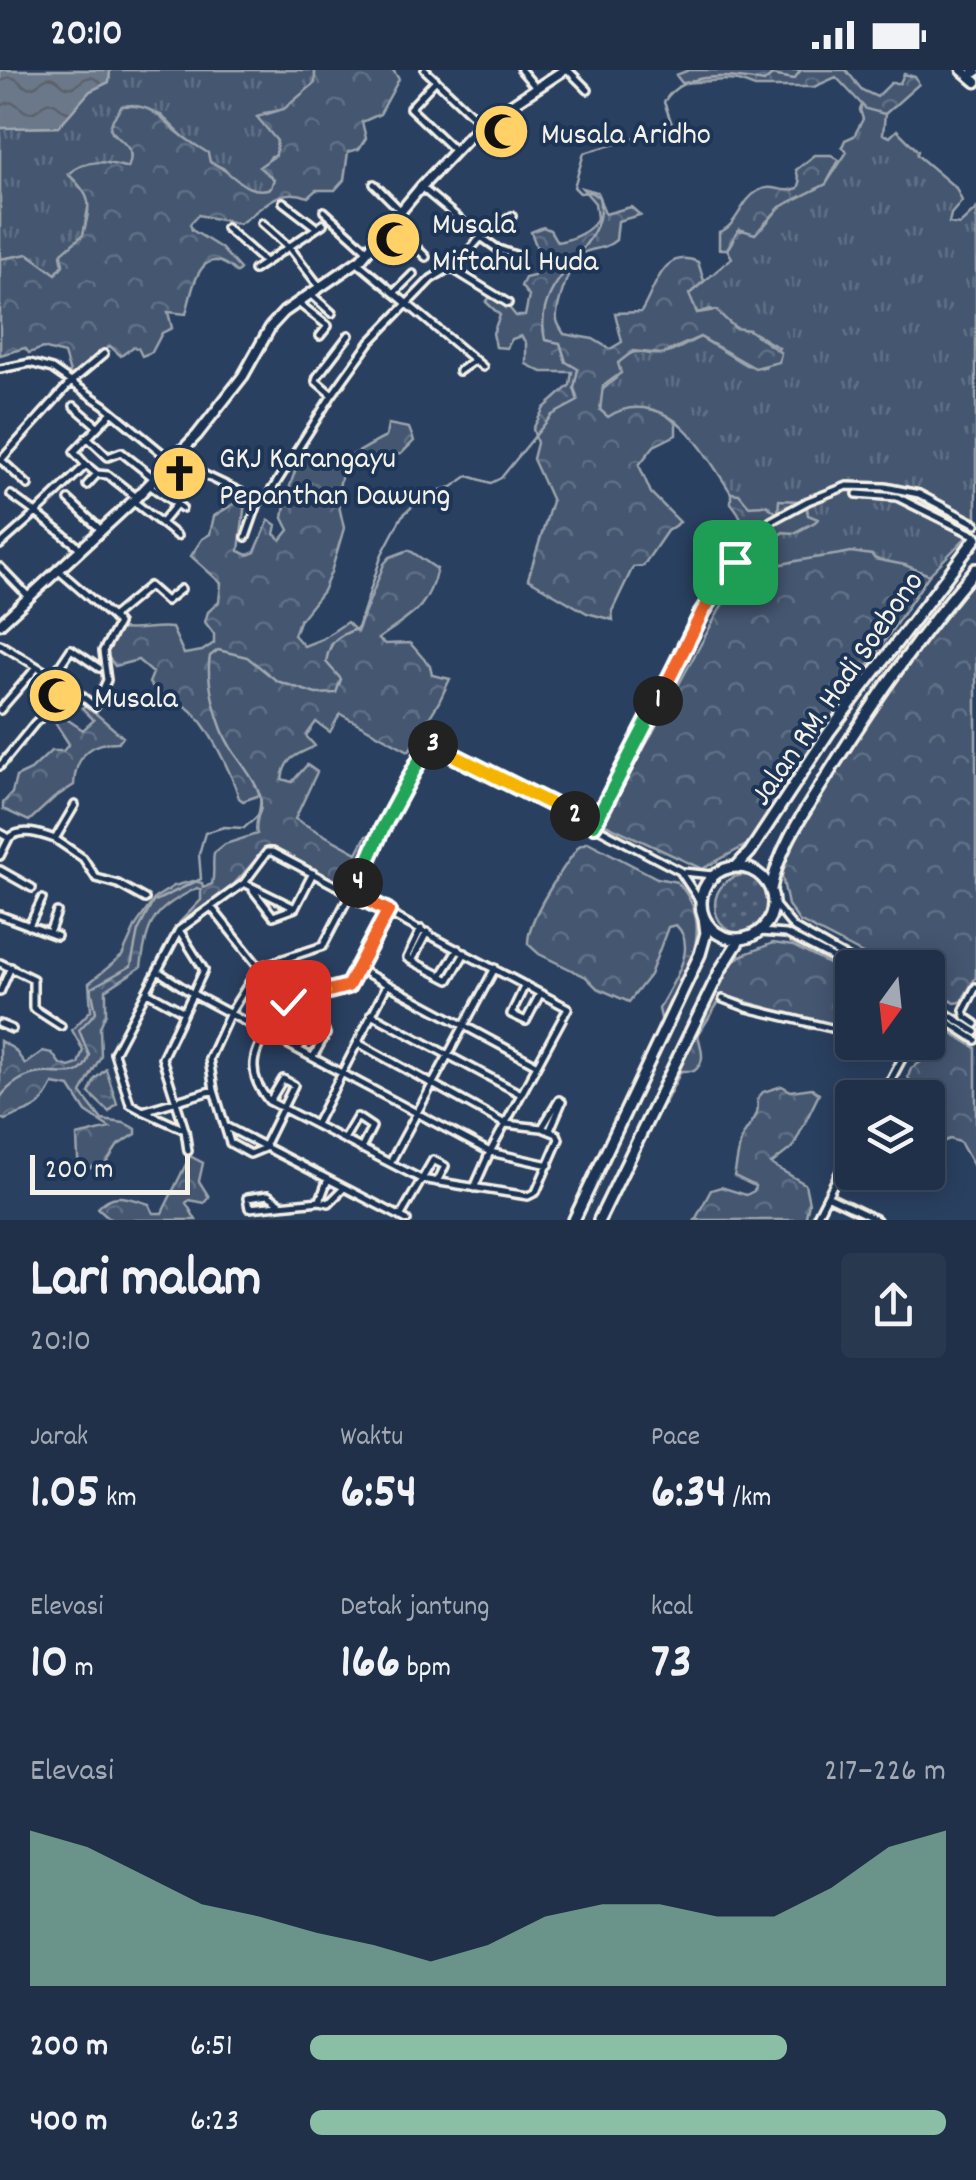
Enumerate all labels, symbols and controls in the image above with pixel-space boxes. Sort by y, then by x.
text: 20:10 [50,8,123,63]
mosque icon: Musala Aridho [472,102,532,162]
place label: Musala Aridho [541,114,711,160]
place label: Musala Miftahul Huda [432,204,599,287]
mosque icon: Musala Miftahul Huda [363,210,423,270]
place label: GKJ Karangayu Pepanthan Dawung [219,438,450,521]
church icon: GKJ Karangayu Pepanthan Dawung [150,444,210,504]
pin [693,520,778,605]
icon: arrive [708,535,763,590]
street label: Jalan RM. Hadi Soebono [741,563,938,817]
mosque icon: Musala [25,666,85,726]
pin: 1 [633,676,683,726]
place label: Musala [94,678,179,724]
text: 1 [655,681,661,721]
pin: 3 [408,720,458,770]
text: 3 [427,725,439,765]
pin: 2 [550,791,600,841]
text: 2 [569,796,581,836]
pin: 4 [333,858,383,908]
text: 4 [352,863,364,903]
north arrow [835,950,945,1060]
map controls [835,950,945,1190]
pin [246,960,331,1045]
icon: check [261,975,316,1030]
button: layers [835,1080,945,1190]
scale bar [30,1150,190,1194]
text: 200 m [45,1152,113,1192]
text: Lari malam [30,1243,262,1322]
button: share [841,1253,946,1358]
text: 20:10 [30,1320,91,1366]
text: Jarak [30,1419,88,1459]
text: Waktu [340,1419,403,1459]
text: Pace [651,1419,700,1459]
text: 1.05 [30,1459,100,1531]
text: 6:54 [340,1459,417,1531]
text: 6:34 [651,1459,726,1531]
text: km [100,1480,137,1520]
text: /km [726,1480,772,1520]
text: Elevasi [30,1589,103,1629]
text: Detak jantung [340,1589,489,1629]
text: kcal [651,1589,693,1629]
text: 10 [30,1629,68,1701]
text: 166 [340,1629,400,1701]
text: 73 [651,1629,692,1701]
text: m [68,1650,94,1690]
text: bpm [400,1650,451,1690]
text: Elevasi [30,1750,114,1796]
text: 217–226 m [824,1750,946,1796]
text: 200 m [30,2025,108,2071]
text: 6:51 [190,2025,233,2071]
text: 400 m [30,2100,107,2146]
text: 6:23 [190,2100,239,2146]

